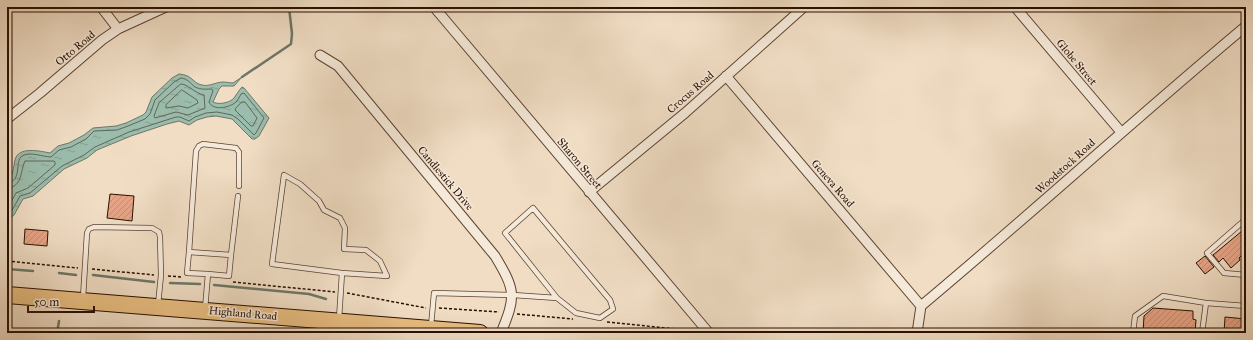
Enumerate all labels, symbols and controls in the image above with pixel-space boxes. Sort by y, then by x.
street label: Otto Road [53,28,98,69]
street label: Globe Street [1054,37,1100,88]
street label: Crocus Road [664,68,717,116]
street label: Sharon Street [555,135,605,191]
street label: Woodstock Road [1033,136,1098,197]
street label: Candlestick Drive [415,144,476,213]
street label: Geneva Road [808,157,857,210]
scale bar [28,288,94,314]
text: 50 m [34,295,59,309]
street label: Highland Road [208,304,278,323]

